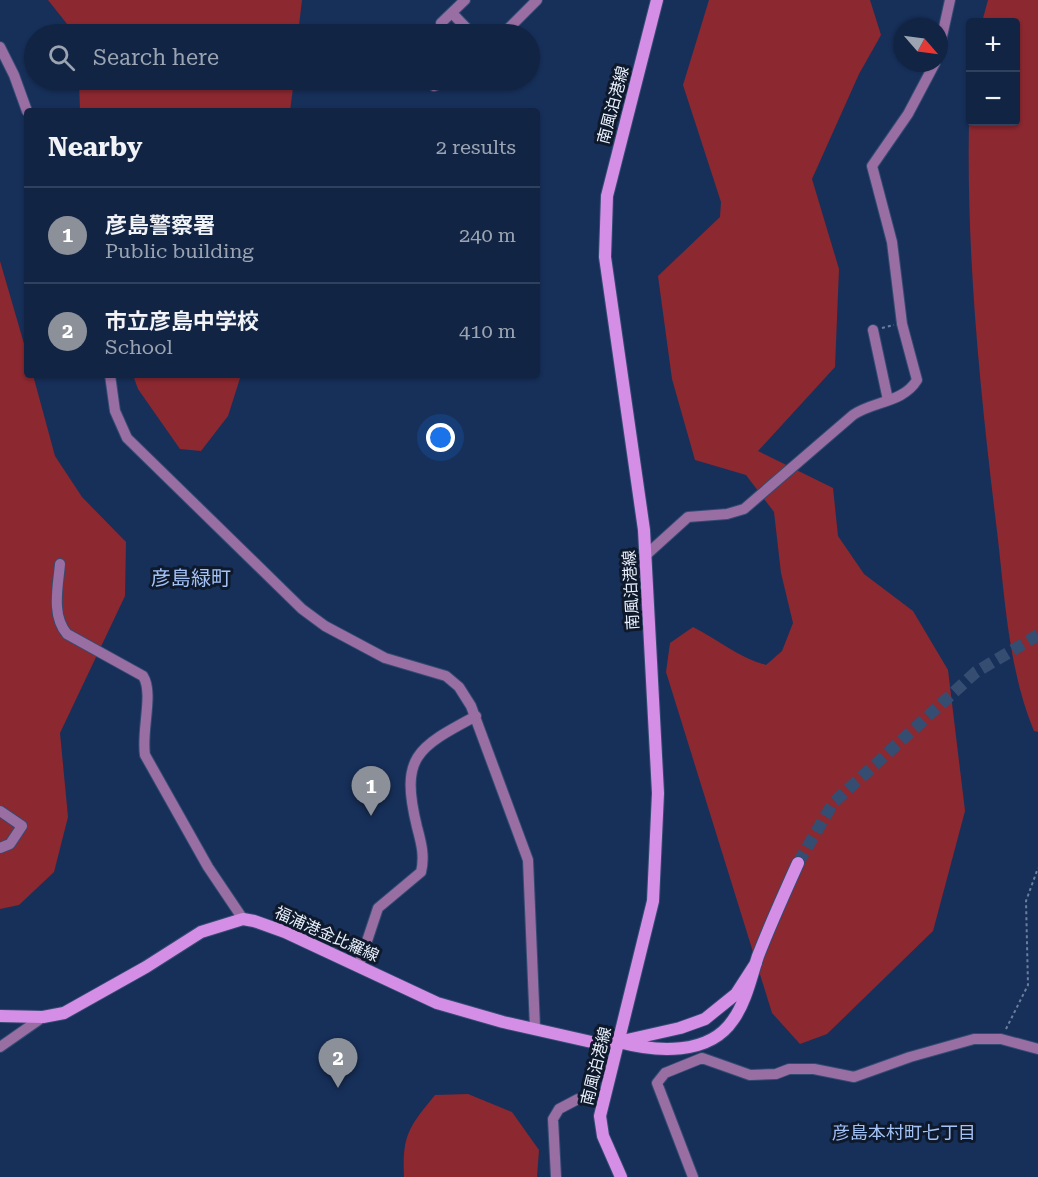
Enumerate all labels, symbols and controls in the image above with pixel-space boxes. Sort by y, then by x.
north arrow [894,18,948,72]
map controls [966,18,1020,126]
button: + [966,18,1020,72]
search box [24,24,540,90]
icon: search [45,41,78,74]
text: Search here [93,45,219,70]
street label: 南風泊港線 [593,64,633,146]
button: − [966,72,1020,126]
text: Nearby [48,132,142,162]
text: 2 results [436,135,516,159]
text: 彦島警察署 [105,213,215,238]
text: 1 [62,223,73,247]
text: 240 m [459,223,516,247]
text: Public building [105,239,254,263]
text: 市立彦島中学校 [105,309,259,334]
text: 2 [62,319,73,343]
text: 410 m [459,319,516,343]
text: School [105,335,173,359]
your location [426,423,455,452]
street label: 南風泊港線 [619,550,643,630]
district label: 彦島緑町 [151,566,231,590]
pin: 1 [352,766,391,816]
street label: 福浦港金比羅線 [272,903,382,965]
street label: 南風泊港線 [577,1025,615,1107]
pin: 2 [318,1038,358,1088]
district label: 彦島本村町七丁目 [832,1122,976,1143]

